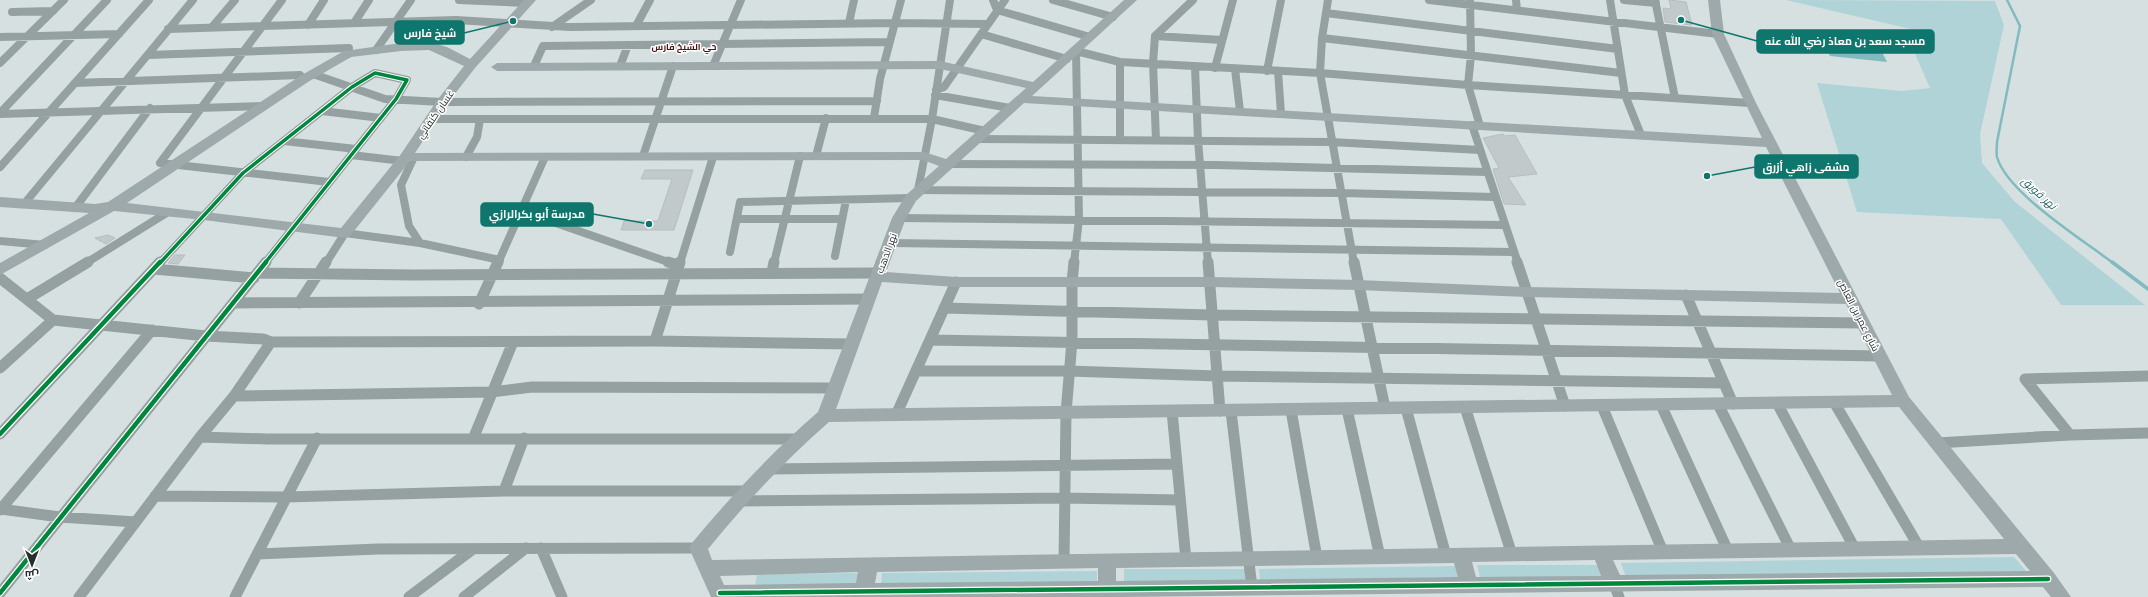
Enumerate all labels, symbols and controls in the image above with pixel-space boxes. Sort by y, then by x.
callout: شيخ فارس [395,21,464,44]
text: شيخ فارس [404,26,456,41]
callout: مسجد سعد بن معاذ رضي الله عنه [1757,30,1934,53]
text: مسجد سعد بن معاذ رضي الله عنه [1765,33,1925,50]
district label: حي الشيخ فارس [652,41,716,55]
street label: غسان كنفاتي [414,87,458,142]
callout: مشفى زاهي أزرق [1755,155,1858,178]
text: مشفى زاهي أزرق [1762,160,1850,177]
water label: نهر قويق [2019,174,2060,213]
callout: مدرسة أبو بكرالرازي [481,203,593,226]
text: مدرسة أبو بكرالرازي [489,207,585,224]
street label: نهر الدهب [873,231,900,275]
street label: شارع عمر بن العاص [1835,277,1882,354]
north arrow [12,545,52,585]
text: ش [25,568,39,582]

